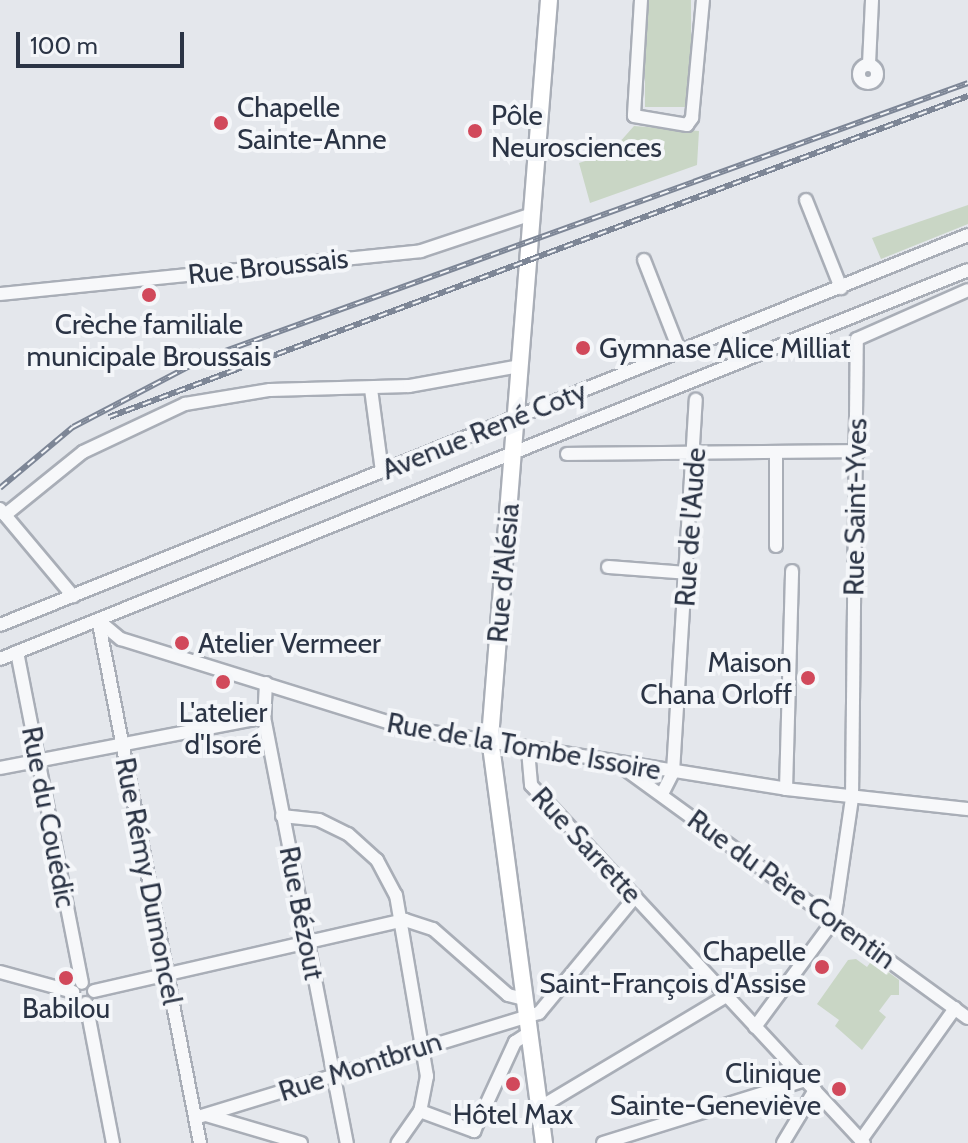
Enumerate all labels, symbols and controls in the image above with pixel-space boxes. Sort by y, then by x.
scale bar [20,16,188,66]
text: 100 m [30,31,98,60]
place label: Chapelle Sainte-Anne [237,90,387,156]
place label: Pôle Neurosciences [491,98,662,164]
marker: Chapelle Sainte-Anne [212,114,230,132]
marker: Pôle Neurosciences [466,122,484,140]
street label: Rue Broussais [186,241,350,291]
marker: Crèche familiale municipale Broussais [140,286,158,304]
place label: Crèche familiale municipale Broussais [27,307,271,373]
place label: Gymnase Alice Milliat [599,331,850,365]
marker: Gymnase Alice Milliat [574,339,592,357]
street label: Avenue René Coty [377,374,591,486]
street label: Rue Saint-Yves [837,418,873,596]
street label: Rue de l'Aude [668,446,712,608]
street label: Rue d'Alésia [480,502,526,644]
place label: Atelier Vermeer [198,626,381,660]
marker: Atelier Vermeer [173,634,191,652]
place label: Maison Chana Orloff [640,645,792,711]
marker: Maison Chana Orloff [799,669,817,687]
marker: L'atelier d'Isoré [214,673,232,691]
place label: L'atelier d'Isoré [179,695,267,761]
street label: Rue de la Tombe Issoire [384,705,664,787]
street label: Rue du Couédic [15,724,83,910]
street label: Rue Rémy Dumoncel [109,755,189,1007]
street label: Rue Sarrette [525,780,649,910]
street label: Rue du Père Corentin [681,802,903,976]
street label: Rue Bézout [273,843,331,983]
place label: Chapelle Saint-François d'Assise [539,934,806,1000]
marker: Chapelle Saint-François d'Assise [813,958,831,976]
marker: Babilou [57,969,75,987]
place label: Babilou [22,991,110,1025]
street label: Rue Montbrun [274,1024,446,1108]
place label: Clinique Sainte-Geneviève [610,1056,821,1122]
marker: Hôtel Max [504,1075,522,1093]
marker: Clinique Sainte-Geneviève [828,1078,850,1100]
place label: Hôtel Max [453,1097,573,1131]

